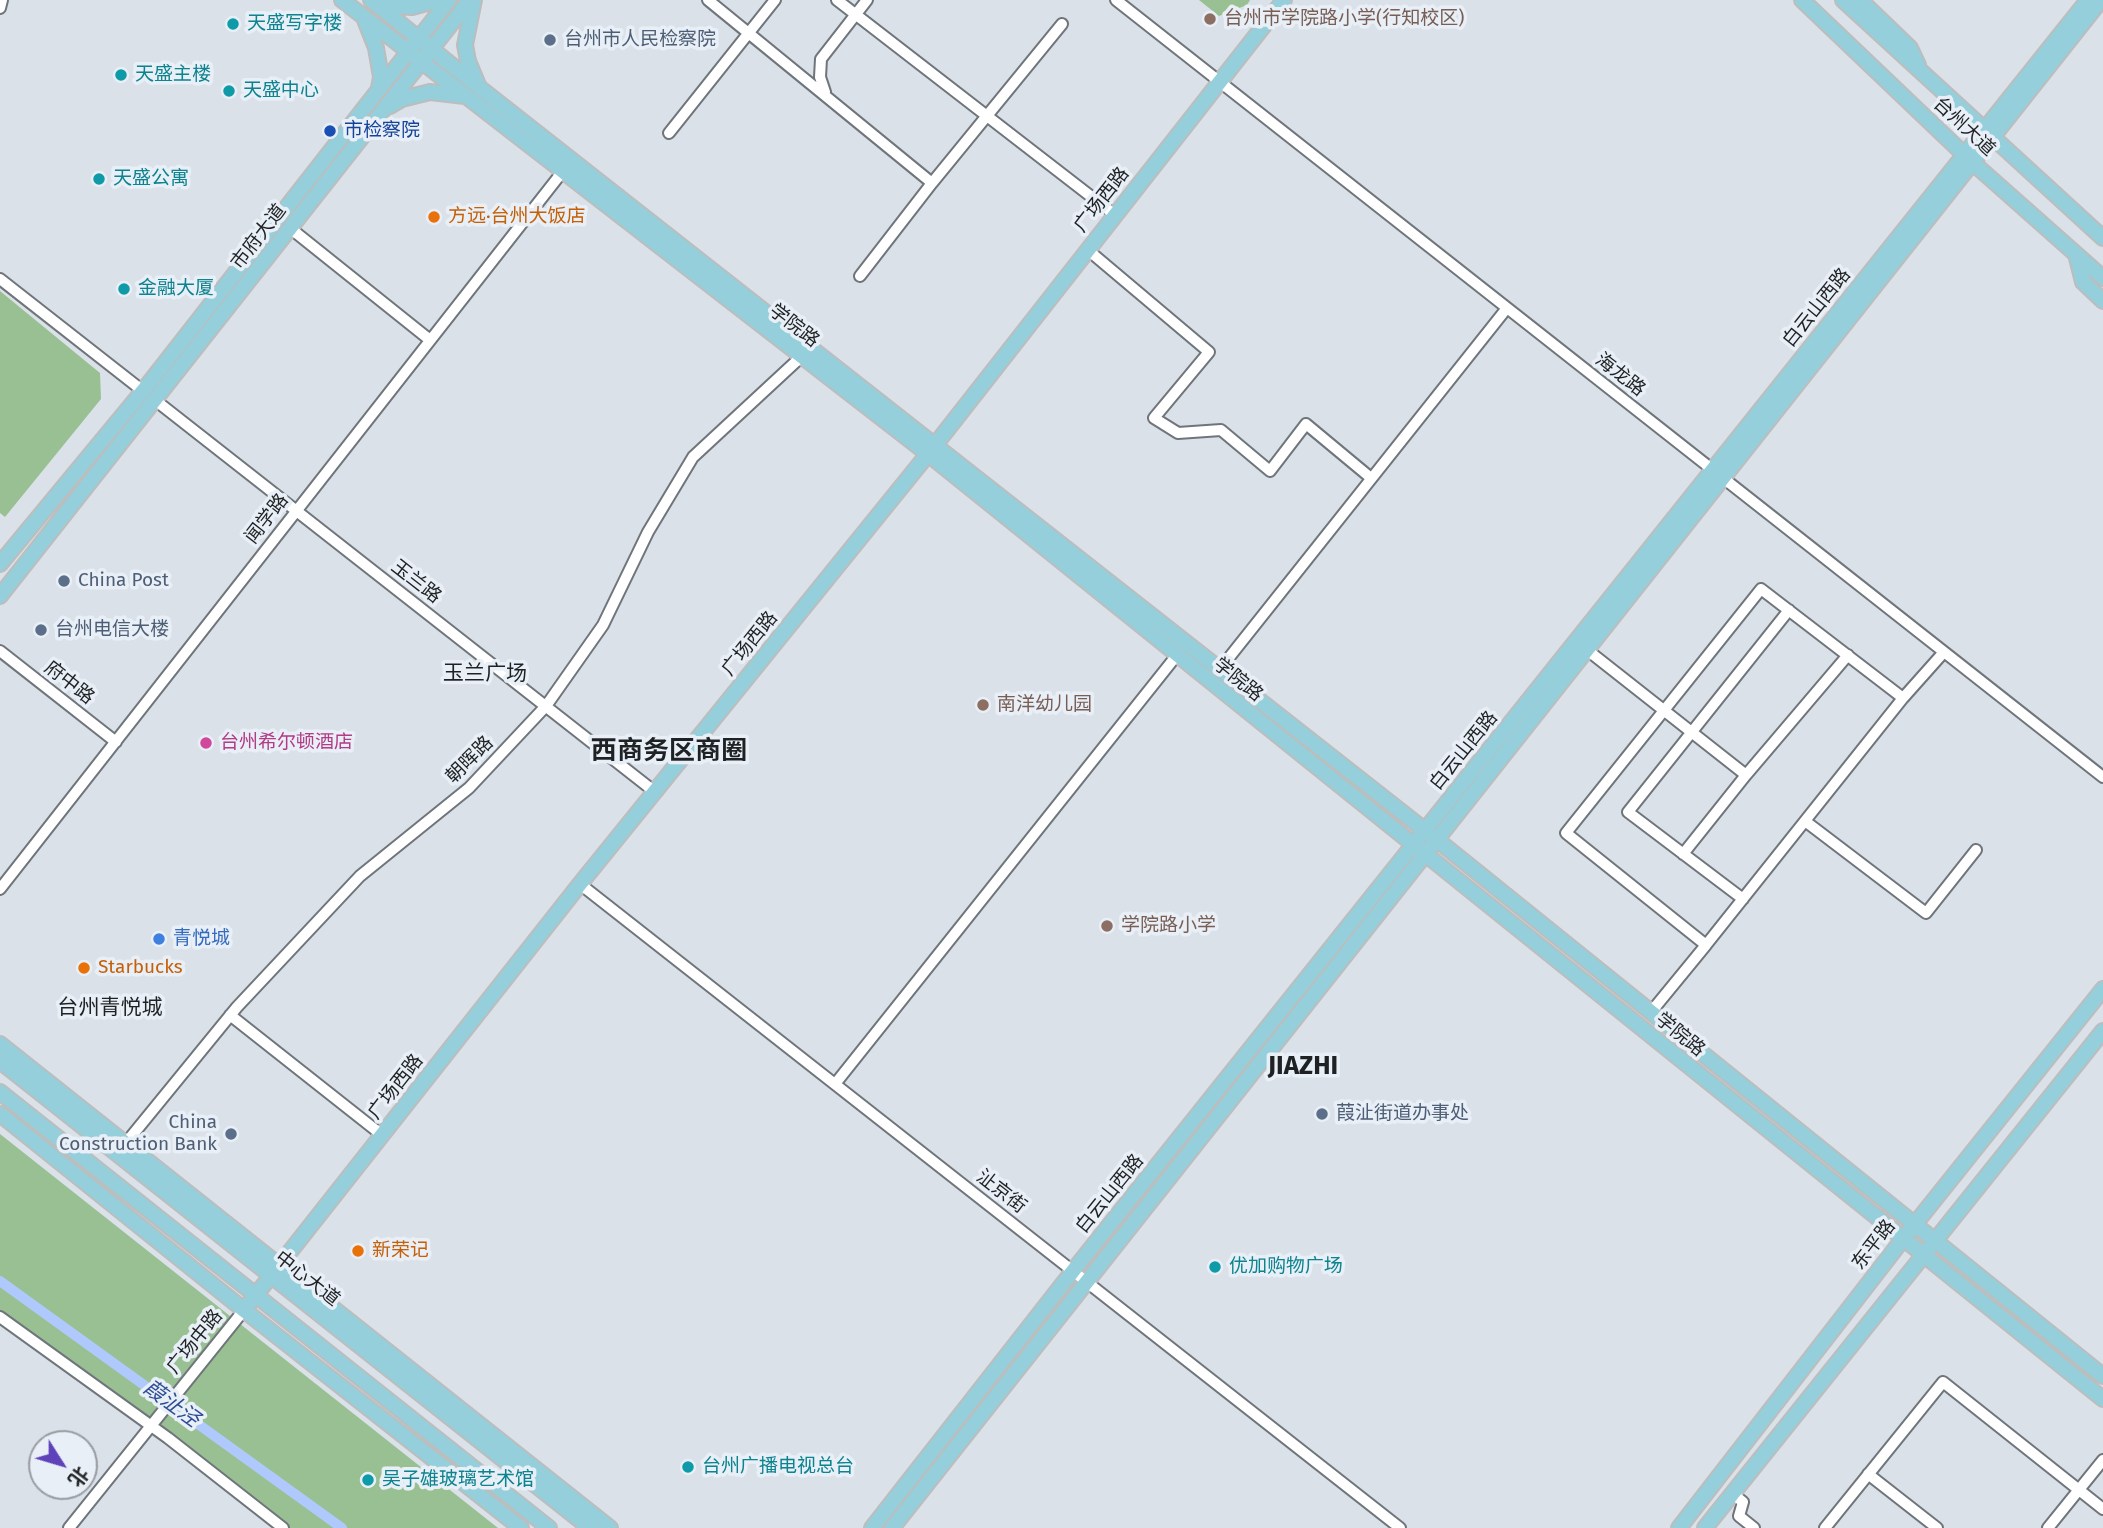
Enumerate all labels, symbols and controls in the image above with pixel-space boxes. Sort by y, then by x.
place label: 台州市学院路小学(行知校区) [1224,8,1464,30]
marker: 台州市学院路小学(行知校区) [1202,11,1218,27]
place label: 天盛写字楼 [247,13,342,35]
marker: 天盛写字楼 [225,16,241,32]
place label: 台州市人民检察院 [564,29,716,51]
marker: 台州市人民检察院 [542,32,558,48]
place label: 天盛主楼 [135,64,211,86]
marker: 天盛主楼 [113,67,129,83]
place label: 天盛中心 [243,80,319,102]
marker: 天盛中心 [221,83,237,99]
street label: 台州大道 [1928,93,2000,161]
place label: 市检察院 [344,120,420,142]
marker: 市检察院 [322,123,338,139]
street label: 广场西路 [1070,163,1134,237]
place label: 天盛公寓 [113,168,189,190]
marker: 天盛公寓 [91,171,107,187]
street label: 市府大道 [227,200,291,274]
place label: 方远·台州大饭店 [448,206,586,228]
marker: 方远·台州大饭店 [426,209,442,225]
street label: 白云山西路 [1778,264,1856,352]
place label: 金融大厦 [138,278,214,300]
marker: 金融大厦 [116,281,132,297]
street label: 学院路 [765,299,823,353]
street label: 海龙路 [1591,348,1649,402]
street label: 闻学路 [240,490,294,548]
street label: 玉兰路 [387,555,445,609]
place label: China Post [78,570,169,592]
marker: China Post [56,573,72,589]
street label: 广场西路 [717,607,783,681]
place label: 台州电信大楼 [55,619,169,641]
marker: 台州电信大楼 [33,622,49,638]
street label: 学院路 [1209,653,1267,707]
street label: 府中路 [40,656,98,710]
district label: 玉兰广场 [443,661,527,687]
place label: 南洋幼儿园 [997,694,1092,716]
marker: 南洋幼儿园 [975,697,991,713]
street label: 白云山西路 [1425,707,1503,795]
place label: 台州希尔顿酒店 [220,732,353,754]
street label: 朝晖路 [442,732,498,788]
marker: 台州希尔顿酒店 [198,735,214,751]
district label: 西商务区商圈 [591,736,747,768]
place label: 学院路小学 [1121,915,1216,937]
marker: 学院路小学 [1099,918,1115,934]
place label: 青悦城 [173,928,230,950]
marker: 青悦城 [151,931,167,947]
place label: Starbucks [98,957,183,979]
marker: Starbucks [76,960,92,976]
district label: 台州青悦城 [58,995,162,1021]
street label: 学院路 [1651,1008,1709,1062]
street label: 广场西路 [364,1050,428,1124]
district label: JIAZHI [1263,1051,1343,1083]
place label: 葭沚街道办事处 [1336,1103,1469,1125]
marker: 葭沚街道办事处 [1314,1106,1330,1122]
place label: China Construction Bank [59,1112,217,1156]
marker: China Construction Bank [223,1126,239,1142]
street label: 白云山西路 [1071,1150,1149,1238]
street label: 沚京街 [972,1165,1030,1219]
street label: 东平路 [1847,1216,1901,1274]
place label: 新荣记 [372,1240,429,1262]
marker: 新荣记 [350,1243,366,1259]
street label: 中心大道 [270,1247,344,1311]
place label: 优加购物广场 [1229,1256,1343,1278]
marker: 优加购物广场 [1207,1259,1223,1275]
street label: 广场中路 [162,1305,228,1379]
water label: 葭沚泾 [138,1375,204,1433]
north arrow [28,1430,98,1500]
place label: 台州广播电视总台 [702,1456,854,1478]
marker: 台州广播电视总台 [680,1459,696,1475]
text: 北 [64,1462,93,1491]
place label: 吴子雄玻璃艺术馆 [382,1469,534,1491]
marker: 吴子雄玻璃艺术馆 [360,1472,376,1488]

